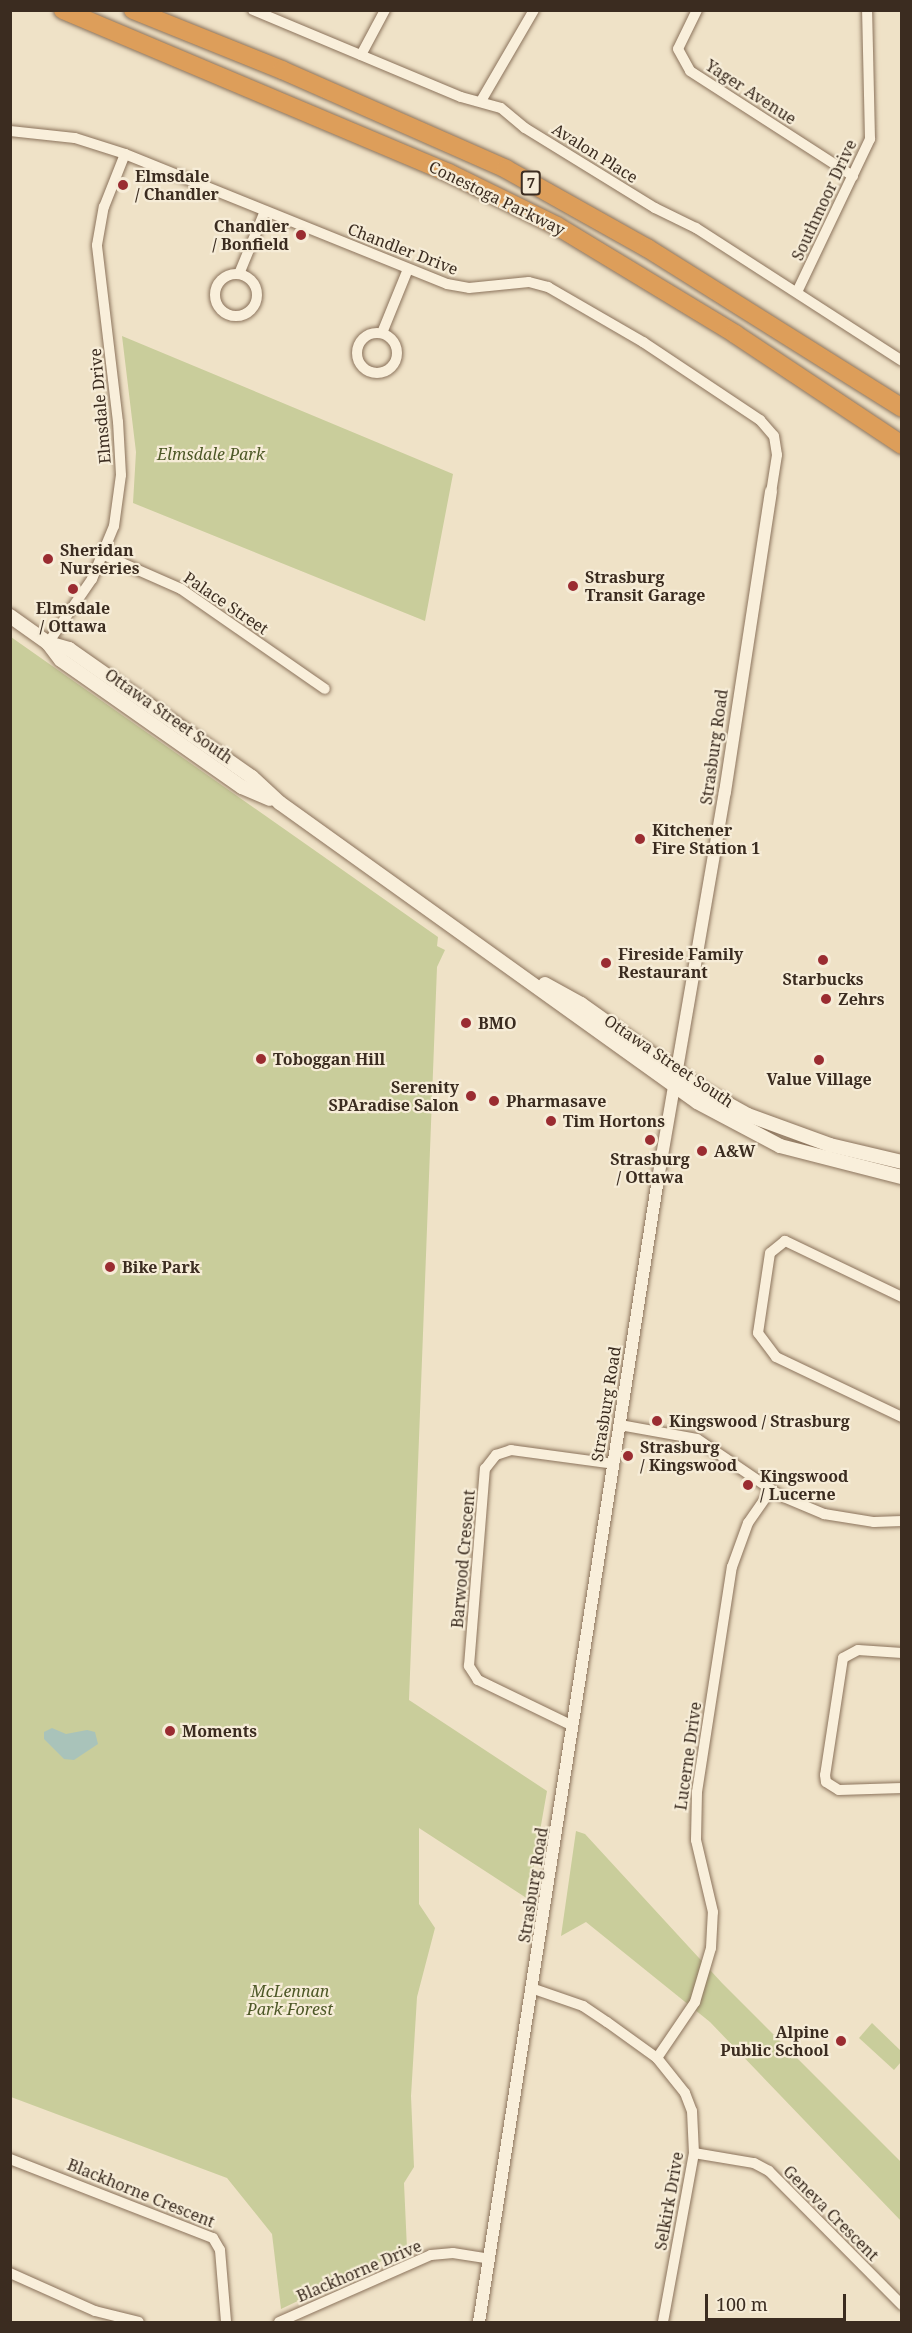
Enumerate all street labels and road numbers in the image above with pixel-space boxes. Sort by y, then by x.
street label: Yager Avenue [702,56,800,128]
street label: Avalon Place [549,119,641,187]
street label: Southmoor Drive [788,136,860,264]
street label: Conestoga Parkway [426,157,568,239]
road number: 7 [520,171,542,195]
street label: Chandler Drive [345,219,461,279]
street label: Elmsdale Drive [85,347,115,465]
street label: Palace Street [180,568,272,638]
street label: Ottawa Street South [101,665,237,767]
street label: Strasburg Road [696,688,732,806]
street label: Ottawa Street South [601,1011,737,1111]
street label: Strasburg Road [587,1345,625,1463]
street label: Barwood Crescent [447,1489,479,1629]
street label: Lucerne Drive [671,1701,705,1811]
street label: Strasburg Road [514,1826,552,1944]
street label: Selkirk Drive [651,2150,687,2252]
street label: Blackhorne Crescent [65,2155,217,2231]
street label: Geneva Crescent [779,2161,883,2265]
street label: Blackhorne Drive [294,2236,424,2306]

